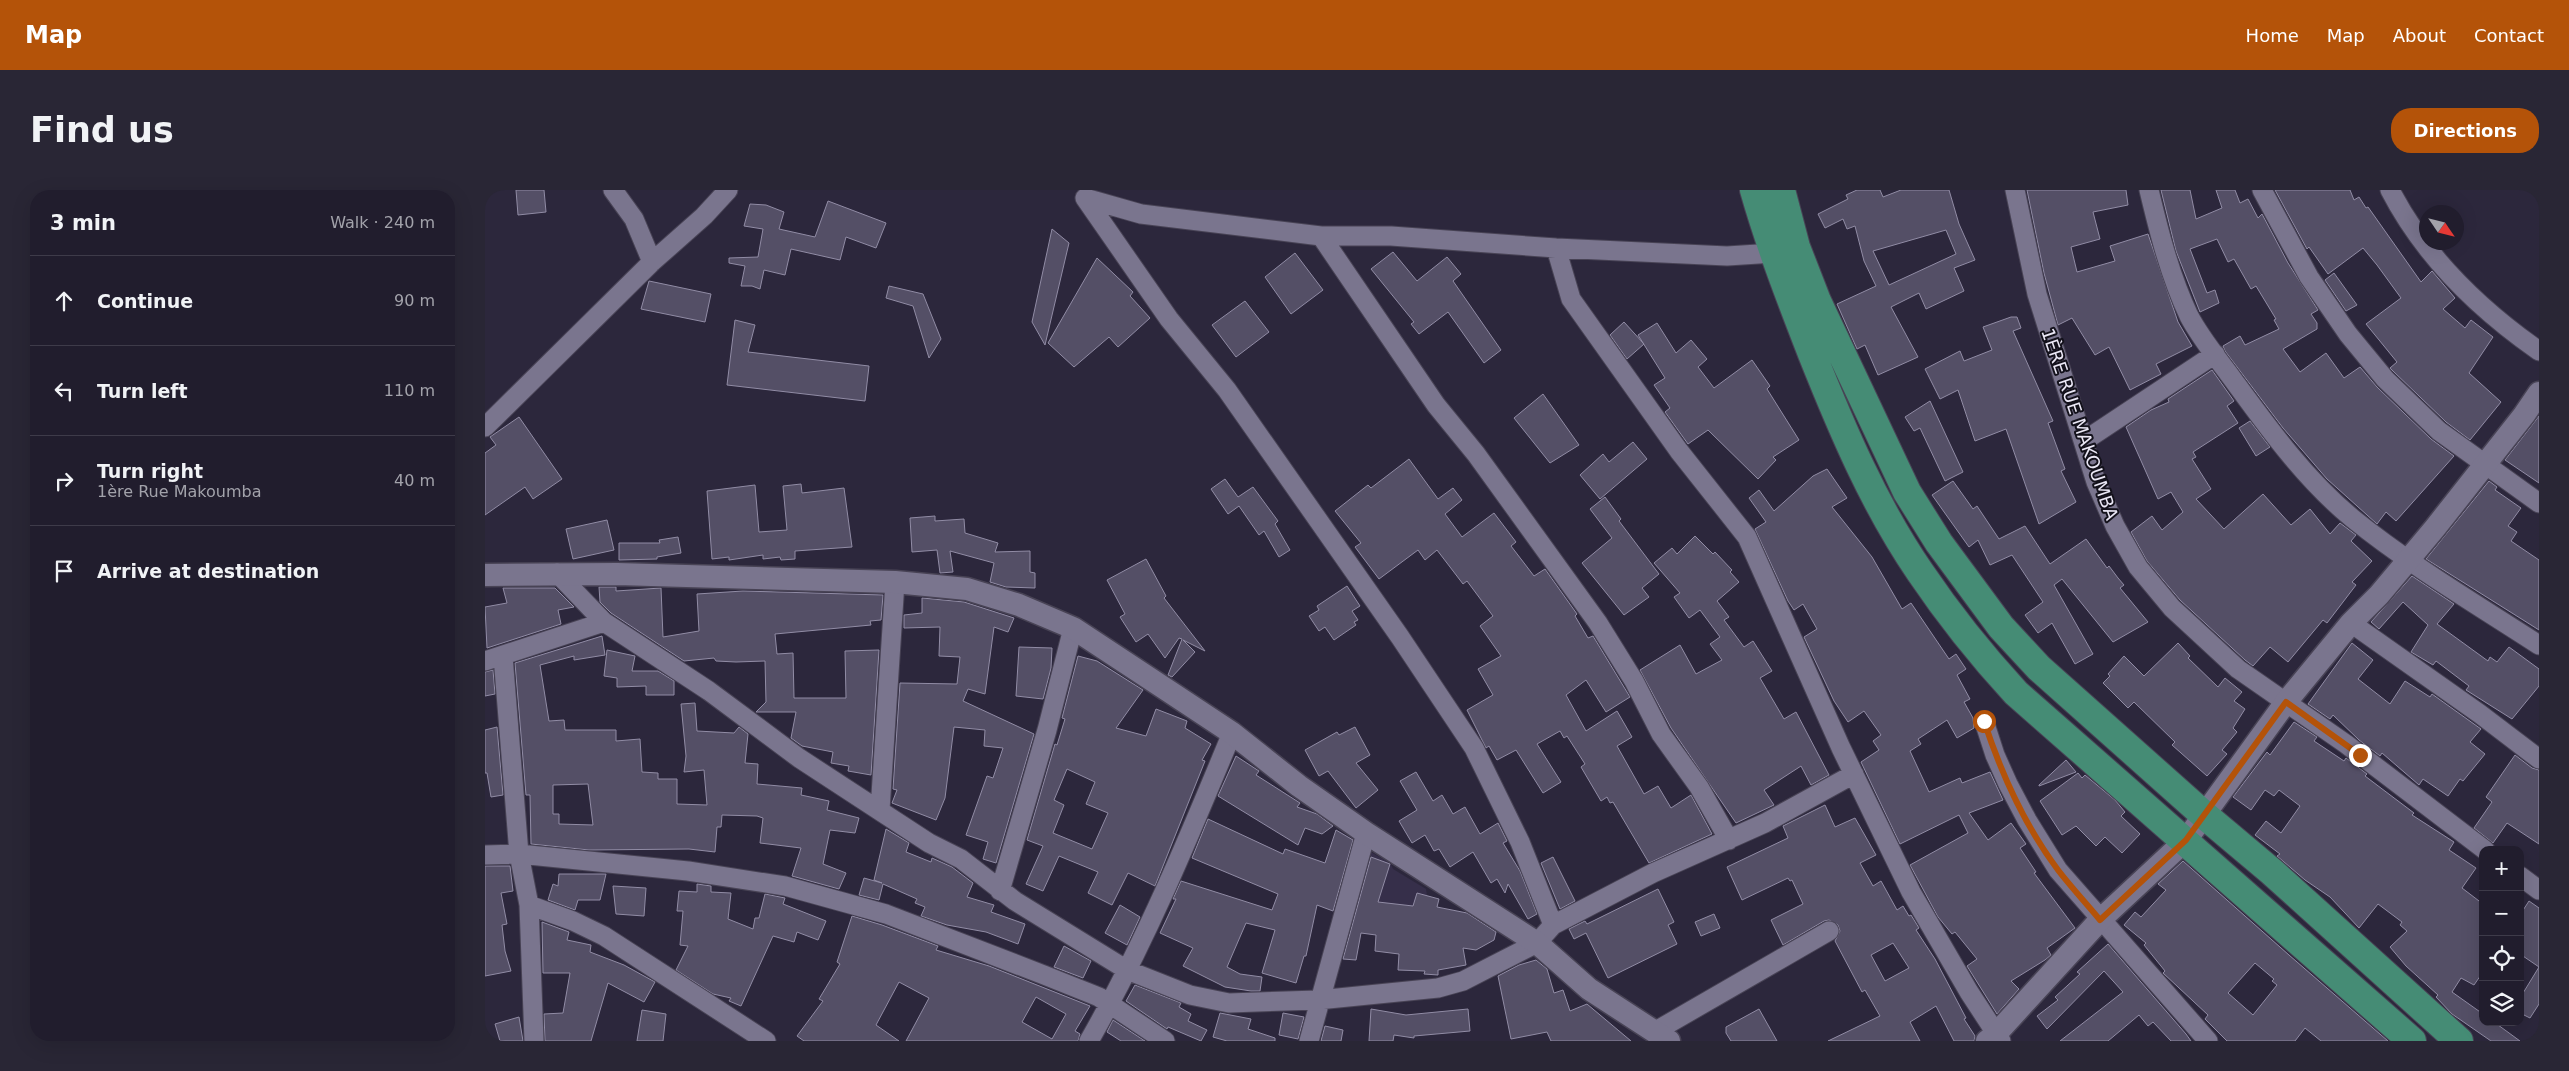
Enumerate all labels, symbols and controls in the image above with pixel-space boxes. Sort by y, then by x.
text: Map [25,21,82,49]
text: Home [2246,25,2299,46]
text: Map [2327,25,2365,46]
text: About [2393,25,2446,46]
text: Contact [2474,25,2544,46]
button: Directions [2391,108,2539,153]
text: Find us [30,110,174,150]
north arrow [2419,205,2464,250]
text: 3 min [50,211,116,235]
text: Walk · 240 m [330,213,435,232]
icon: ahead [50,287,78,315]
text: Continue [97,290,193,312]
text: 90 m [394,291,435,310]
street label: 1ÈRE RUE MAKOUMBA [2037,325,2123,523]
icon: left [50,377,78,405]
text: Turn left [97,380,188,402]
text: 110 m [384,381,435,400]
text: Turn right [97,460,203,482]
icon: right [50,467,78,495]
text: 40 m [394,471,435,490]
text: 1ère Rue Makoumba [97,482,261,501]
icon: arrive [50,557,78,585]
text: Arrive at destination [97,560,319,582]
route start [1973,710,1996,733]
route end [2349,744,2372,767]
map controls [2479,846,2524,1026]
button: + [2479,846,2524,891]
button: − [2479,891,2524,936]
button: locate [2479,936,2524,981]
button: layers [2479,981,2524,1026]

